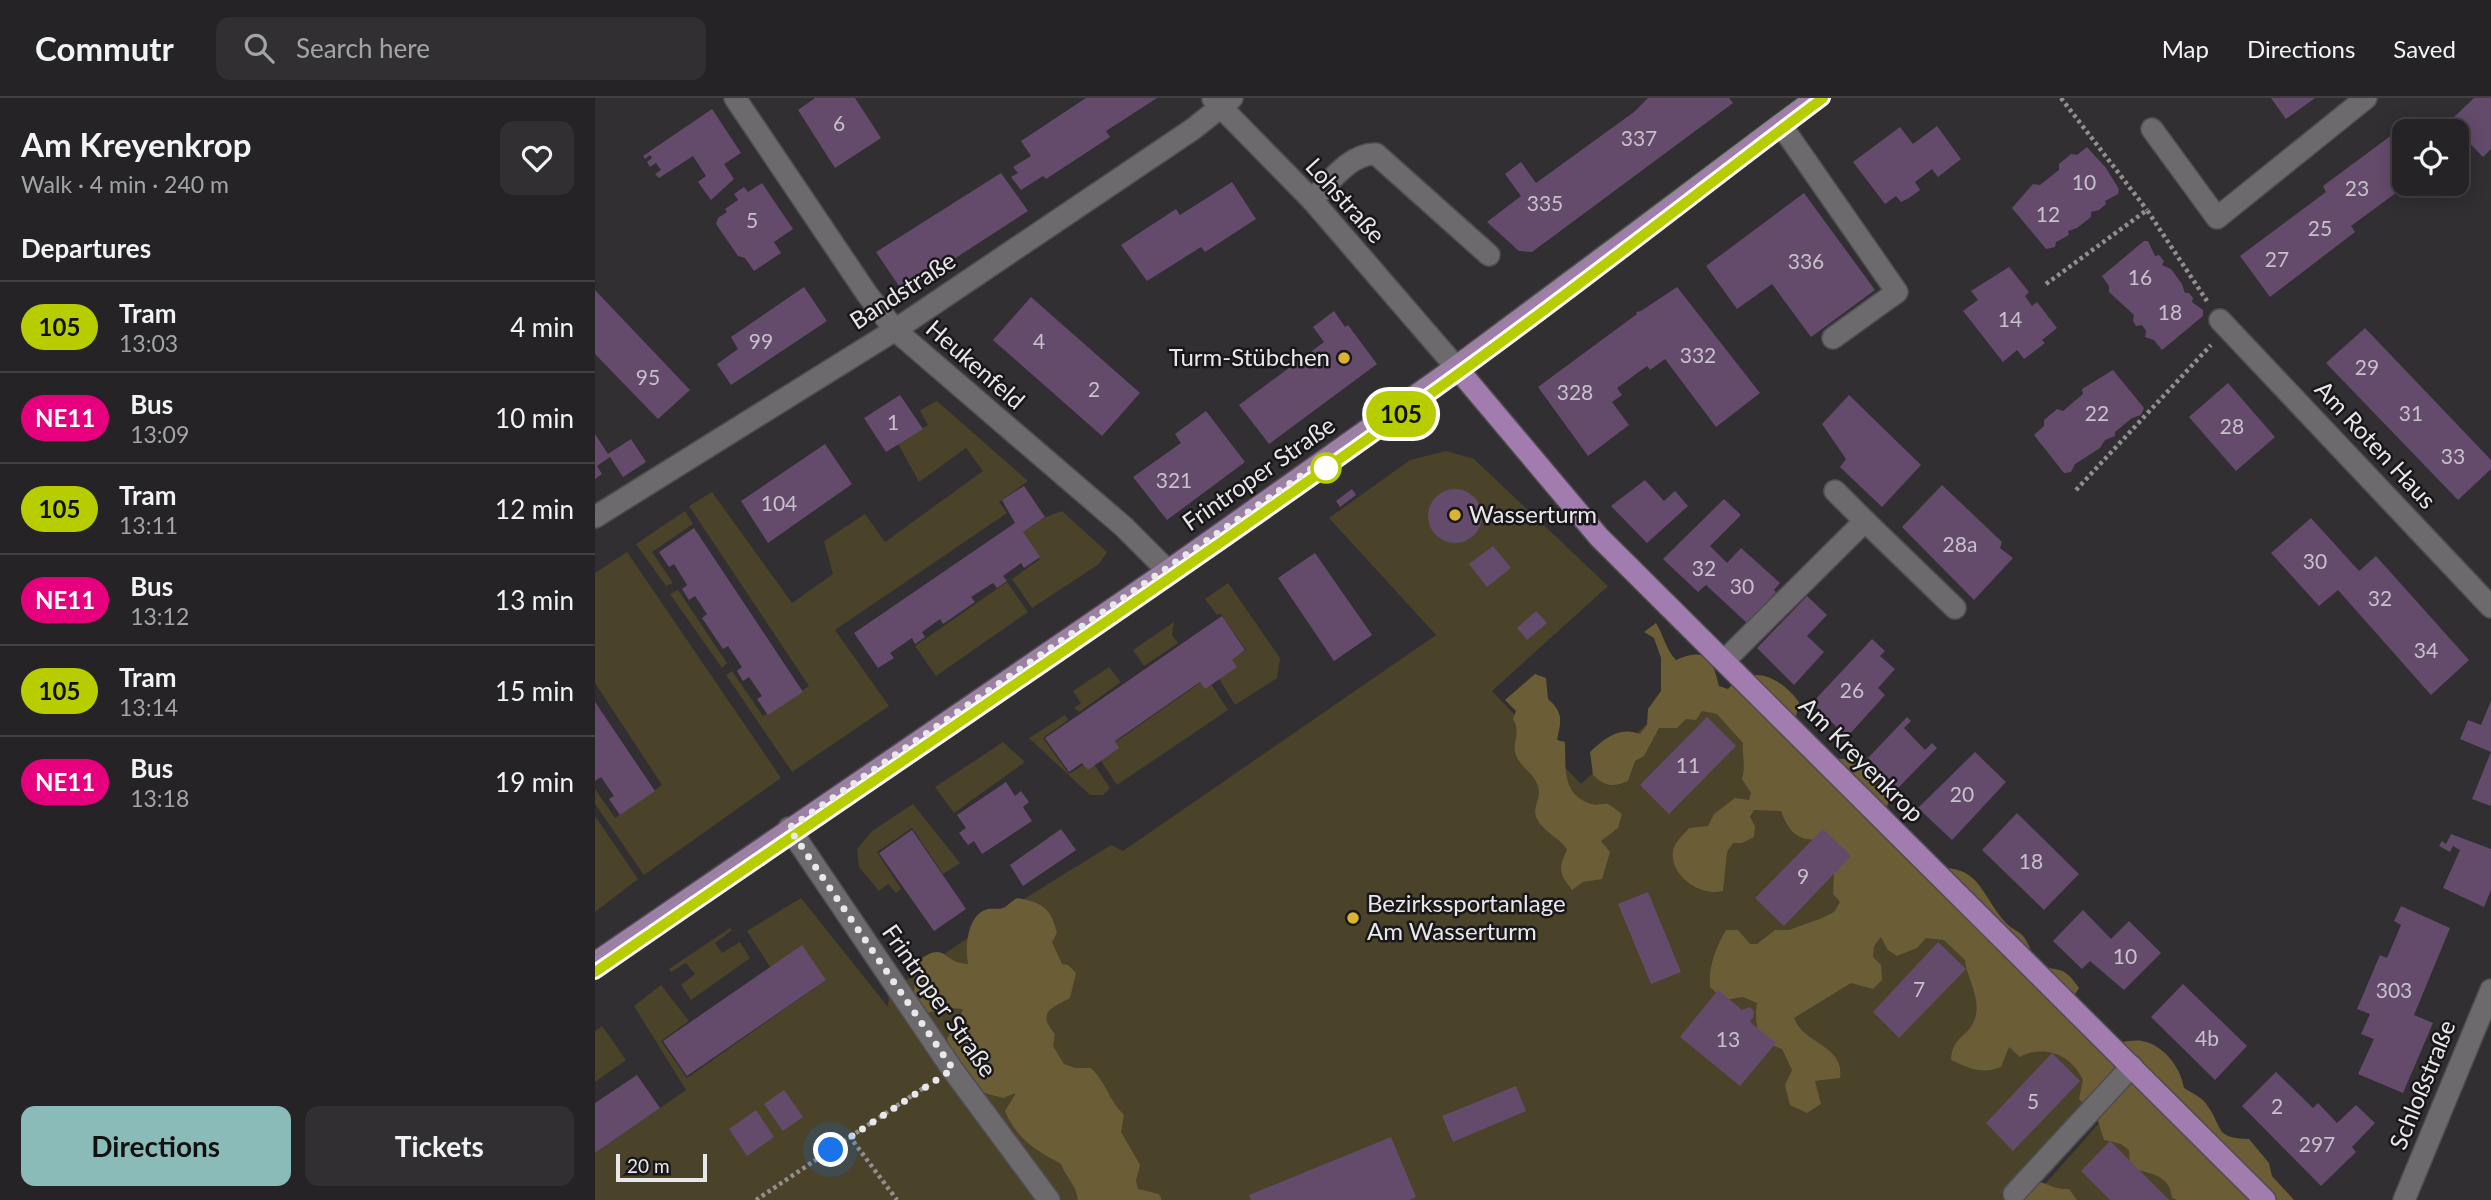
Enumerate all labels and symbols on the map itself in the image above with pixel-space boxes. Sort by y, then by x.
house number: 6 [833,110,845,135]
house number: 337 [1621,125,1657,150]
street label: Lohstraße [1300,151,1392,249]
house number: 10 [2072,169,2096,194]
house number: 23 [2345,175,2369,200]
house number: 335 [1527,190,1563,215]
house number: 12 [2036,201,2060,226]
house number: 5 [746,207,758,232]
house number: 25 [2308,215,2332,240]
street label: Bandstraße [844,245,960,335]
house number: 27 [2265,246,2289,271]
house number: 336 [1788,248,1824,273]
house number: 16 [2128,264,2152,289]
house number: 18 [2158,299,2182,324]
house number: 14 [1998,306,2022,331]
street label: Heukenfeld [921,313,1031,415]
house number: 99 [749,328,773,353]
house number: 4 [1033,328,1045,353]
place label: Turm-Stübchen [1169,342,1330,371]
house number: 332 [1680,342,1716,367]
marker: Turm-Stübchen [1336,350,1352,366]
house number: 29 [2355,354,2379,379]
house number: 95 [636,364,660,389]
street label: Am Roten Haus [2310,374,2443,514]
house number: 2 [1088,376,1100,401]
house number: 328 [1557,379,1593,404]
line badge: 105 [1361,391,1441,437]
house number: 22 [2085,400,2109,425]
house number: 31 [2399,400,2423,425]
house number: 1 [887,409,899,434]
street label: Frintroper Straße [1176,409,1340,536]
house number: 28 [2220,413,2244,438]
house number: 33 [2441,443,2465,468]
unlabelled marker [1311,453,1341,483]
house number: 321 [1156,467,1192,492]
house number: 104 [761,490,797,515]
place label: Wasserturm [1469,499,1597,528]
marker: Wasserturm [1447,507,1463,523]
house number: 28a [1943,531,1977,556]
house number: 30 [2303,548,2327,573]
house number: 32 [1692,555,1716,580]
house number: 30 [1730,573,1754,598]
house number: 32 [2368,585,2392,610]
house number: 34 [2414,637,2438,662]
house number: 26 [1840,677,1864,702]
street label: Am Kreyenkrop [1794,691,1930,827]
house number: 11 [1676,752,1700,777]
house number: 20 [1950,781,1974,806]
house number: 18 [2019,848,2043,873]
house number: 9 [1797,863,1809,888]
place label: Bezirkssportanlage Am Wasserturm [1367,888,1566,945]
marker: Bezirkssportanlage Am Wasserturm [1345,910,1361,926]
street label: Frintroper Straße [877,918,1004,1082]
house number: 10 [2113,943,2137,968]
house number: 7 [1913,976,1925,1001]
house number: 303 [2376,977,2412,1002]
street label: Schloßstraße [2383,1016,2461,1153]
house number: 4b [2195,1025,2219,1050]
house number: 13 [1716,1026,1740,1051]
house number: 5 [2027,1088,2039,1113]
house number: 2 [2271,1093,2283,1118]
house number: 297 [2299,1131,2335,1156]
your location [813,1132,848,1167]
scale bar [616,1151,707,1183]

